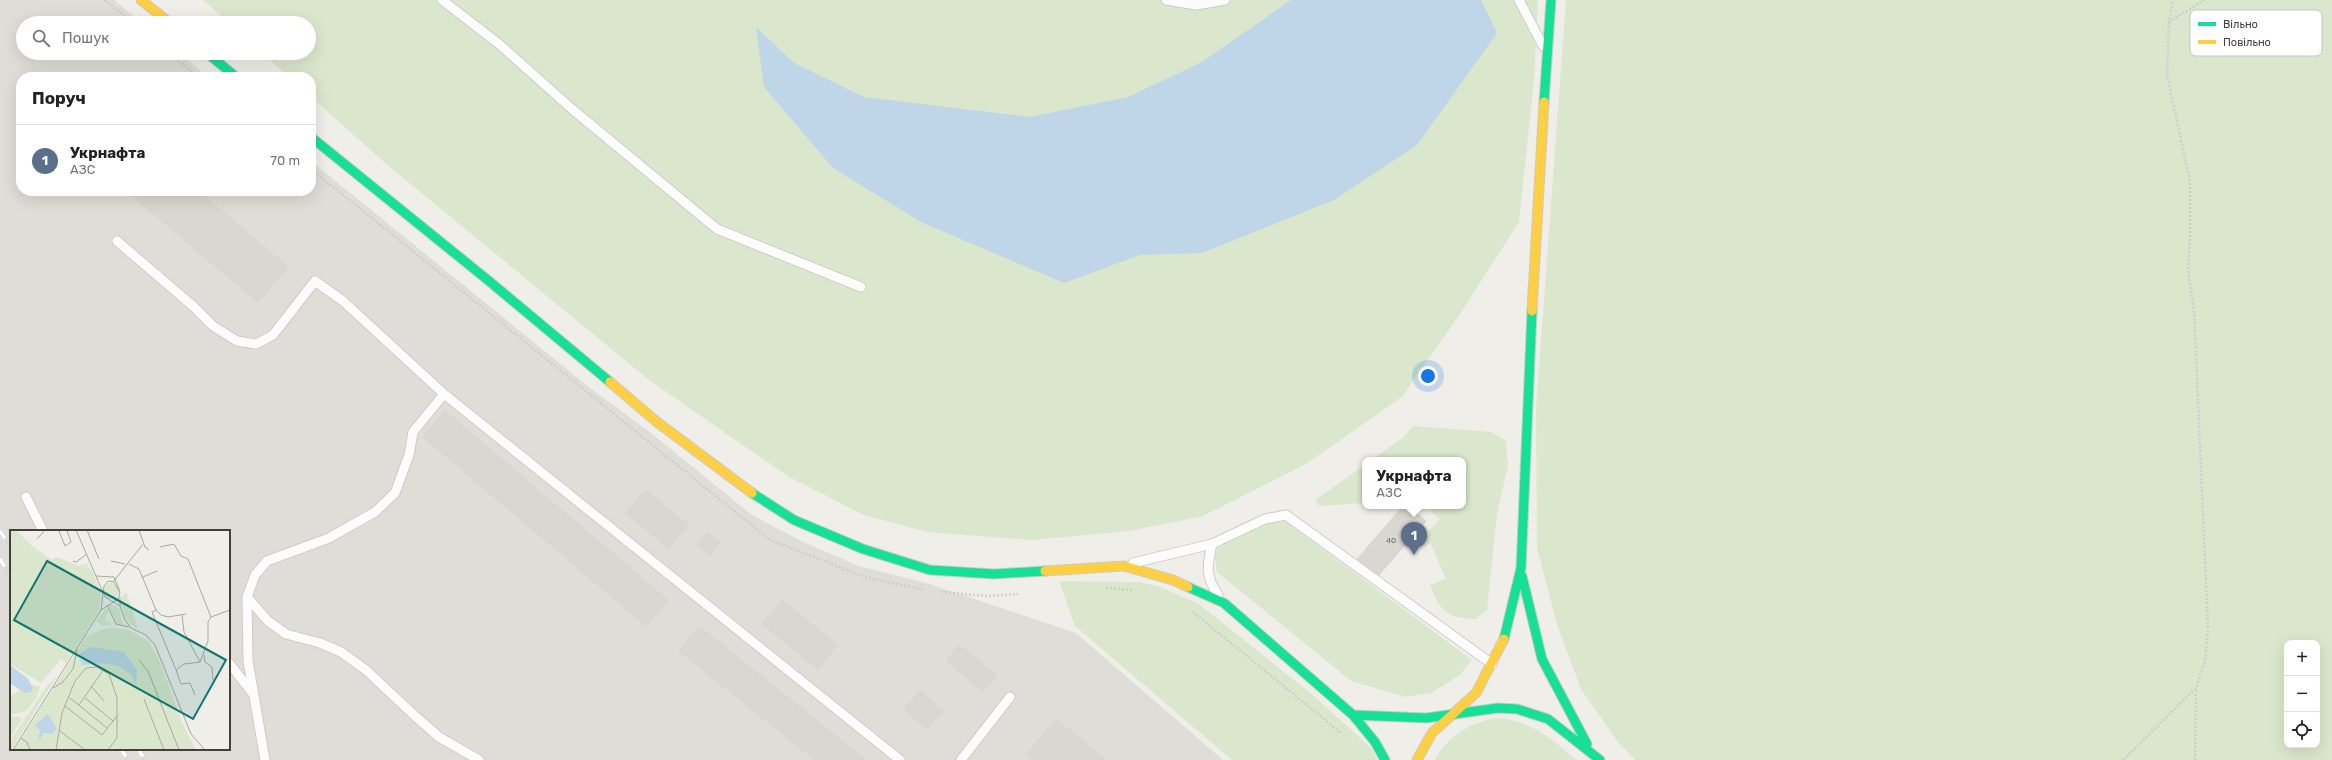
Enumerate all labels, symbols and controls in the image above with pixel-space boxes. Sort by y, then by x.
legend [2190,10,2322,56]
search box [16,16,316,60]
text: Вільно [2223,18,2258,31]
icon: search [30,27,52,49]
text: Пошук [62,29,109,47]
text: Повільно [2223,36,2271,49]
text: Поруч [32,88,86,108]
text: Укрнафта [70,144,145,162]
text: 1 [42,153,48,168]
text: 70 m [270,153,300,168]
text: АЗС [70,162,95,177]
your location [1418,366,1438,386]
popup [1362,457,1466,509]
text: Укрнафта [1376,467,1452,485]
text: АЗС [1376,485,1402,500]
pin: 1 [1401,522,1427,555]
inset map [10,530,230,750]
house number: 40 [1386,536,1396,545]
map controls [2284,640,2320,748]
button: + [2284,640,2320,676]
button: − [2284,676,2320,712]
button: locate [2284,712,2320,748]

